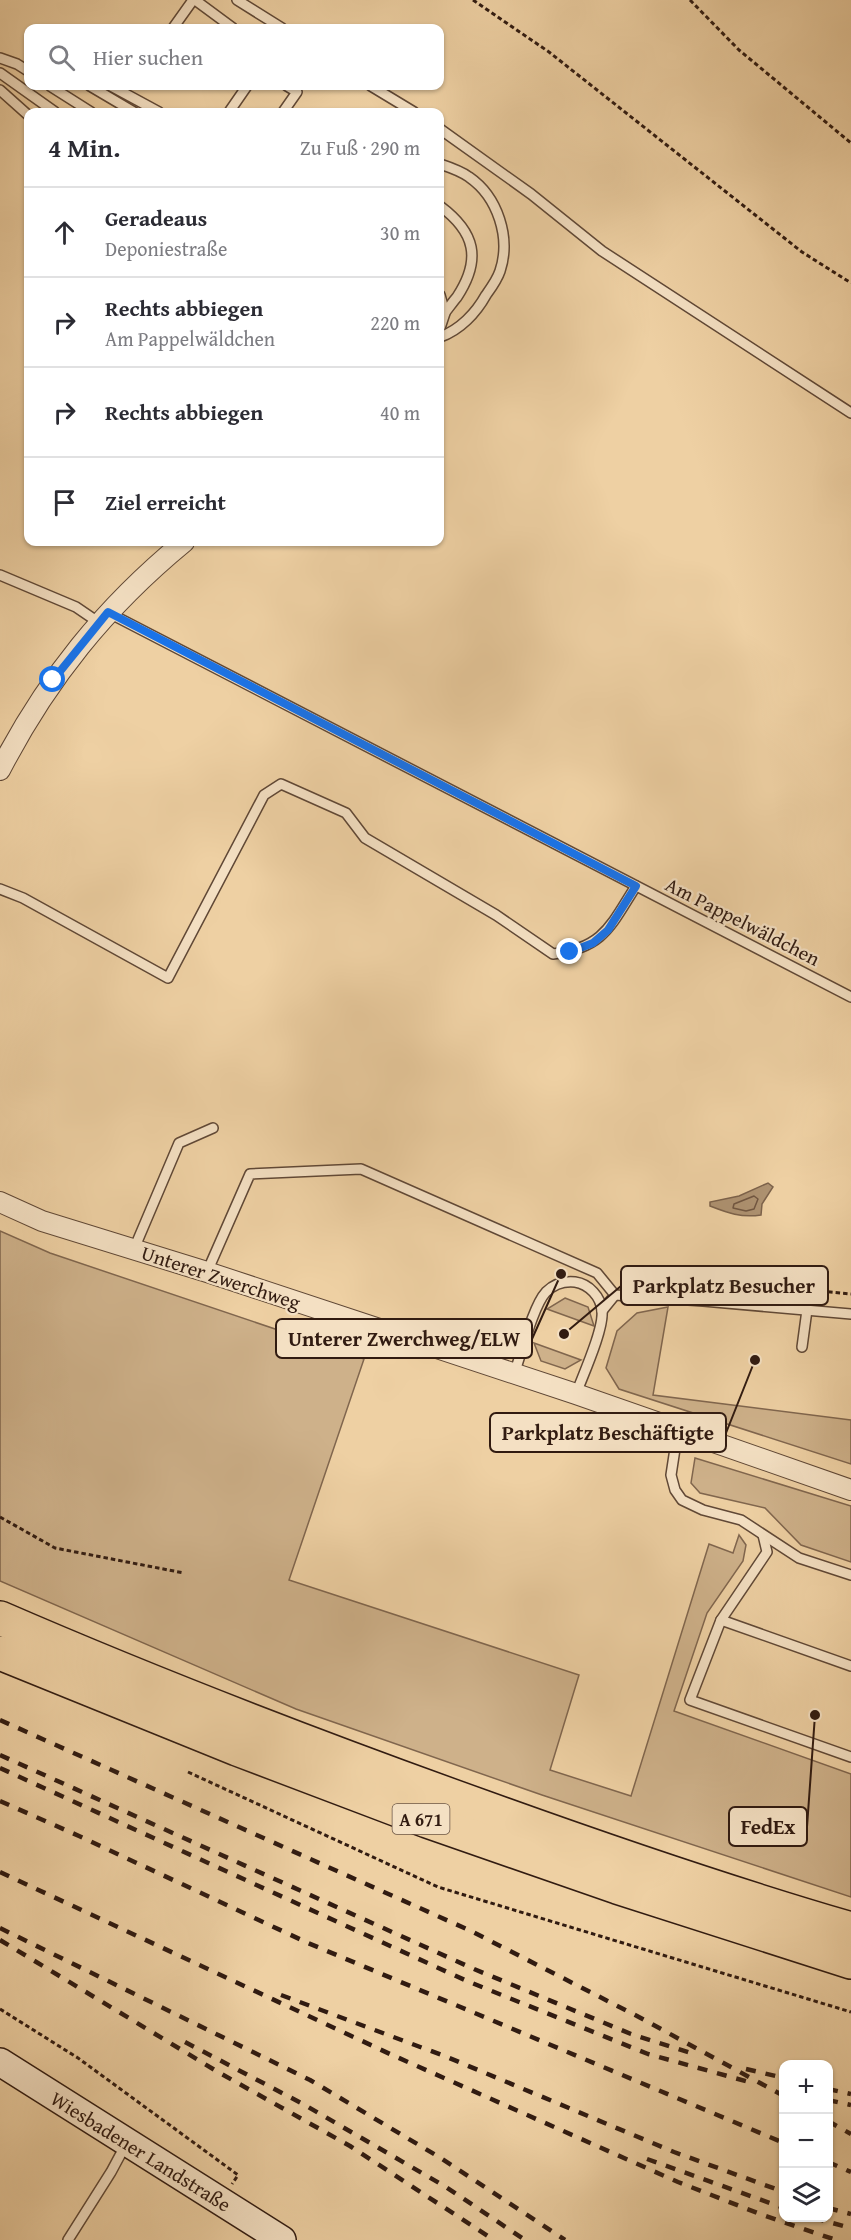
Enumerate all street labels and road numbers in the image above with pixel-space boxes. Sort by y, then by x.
street label: Am Pappelwäldchen [661,869,825,973]
street label: Unterer Zwerchweg [138,1238,304,1316]
road number: A 671 [392,1804,450,1834]
street label: Wiesbadener Landstraße [45,2084,237,2218]

